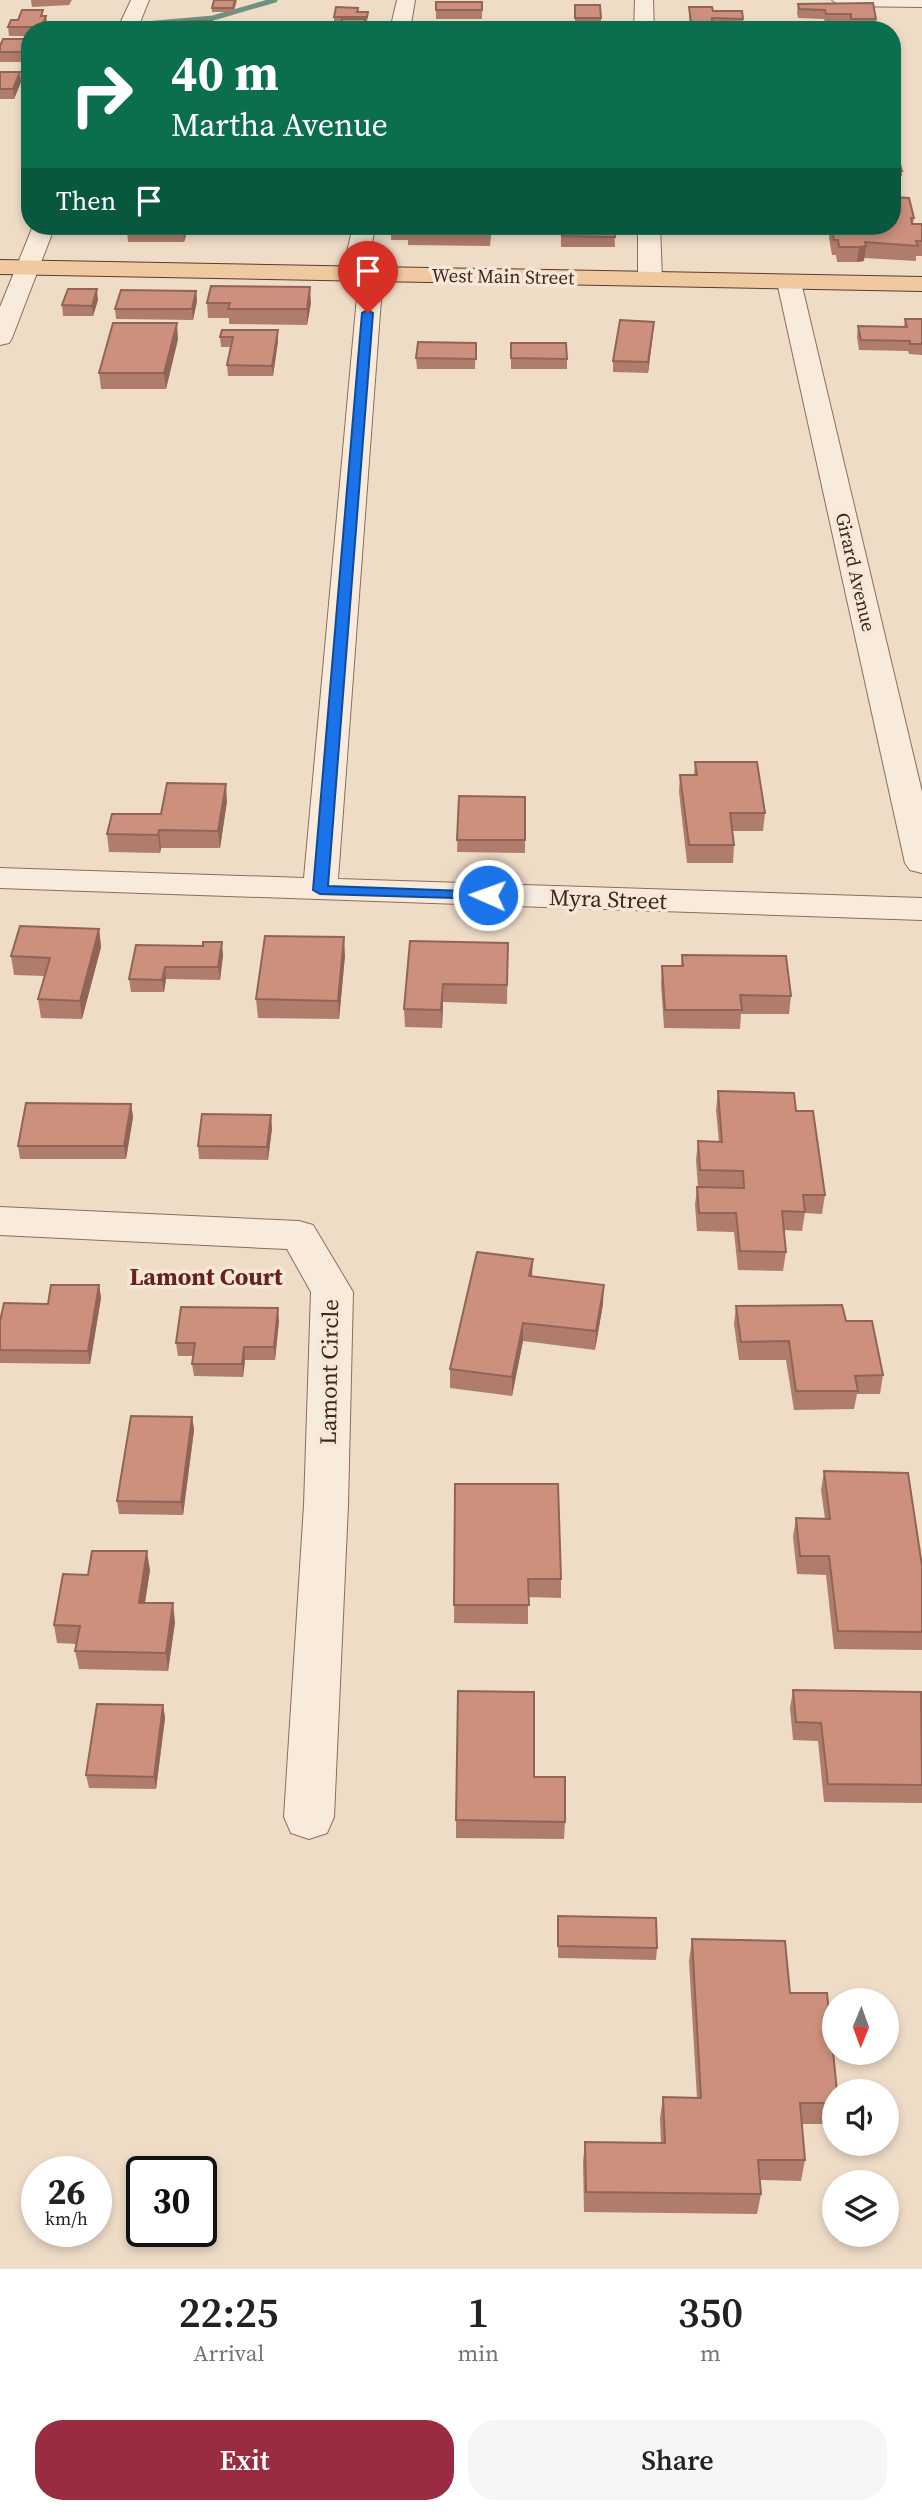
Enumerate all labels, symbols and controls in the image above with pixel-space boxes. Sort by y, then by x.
text: 40 m [171,39,279,106]
icon: right [56,49,147,140]
text: Martha Avenue [171,103,388,147]
icon: arrive [130,182,168,220]
text: Then [56,183,116,219]
pin [338,241,398,313]
icon: arrive [349,252,387,290]
street label: West Main Street [431,262,575,290]
street label: Girard Avenue [830,510,882,634]
position arrow [451,858,525,932]
street label: Myra Street [549,881,668,917]
district label: Lamont Court [129,1260,283,1293]
street label: Lamont Circle [312,1299,346,1445]
north arrow [822,1988,900,2065]
map controls [822,1988,899,2247]
button: sound [822,2079,899,2156]
speed limit sign: 30 [126,2156,217,2247]
text: 26 [48,2168,85,2216]
button: layers [822,2170,899,2247]
text: km/h [45,2206,88,2231]
text: 22:25 [179,2283,279,2341]
text: 1 [467,2283,489,2341]
text: 350 [678,2283,743,2341]
text: Arrival [193,2337,264,2369]
text: min [457,2337,499,2369]
text: m [700,2337,721,2369]
button: Exit [35,2420,454,2500]
button: Share [468,2420,887,2500]

